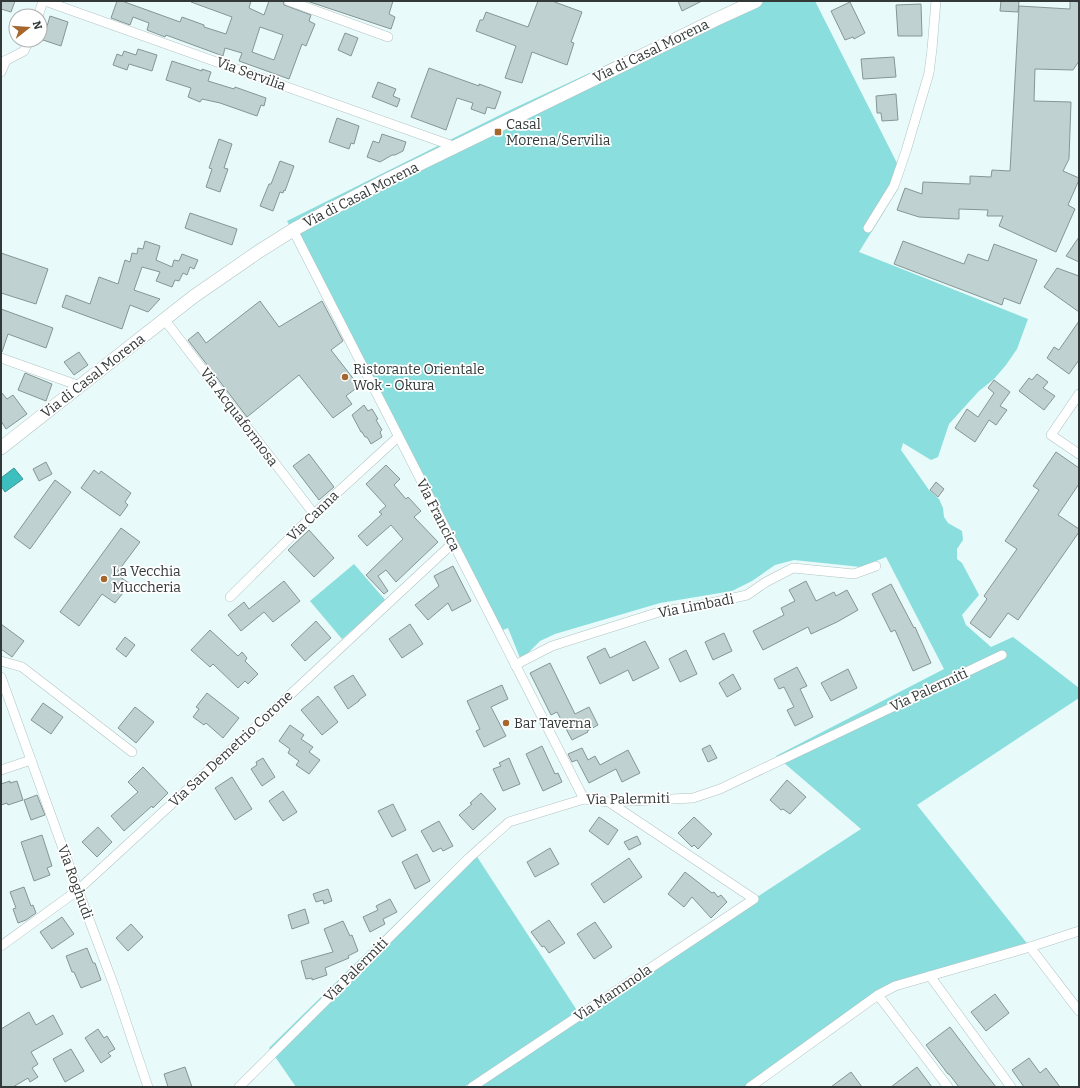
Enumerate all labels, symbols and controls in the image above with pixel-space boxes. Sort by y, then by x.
north arrow [8,8,48,48]
street label: Via di Casal Morena [590,15,712,86]
text: N [30,19,45,32]
street label: Via Servilia [214,54,288,95]
place label: Casal Morena/Servilia [506,116,611,149]
marker: Casal Morena/Servilia [493,127,503,137]
street label: Via di Casal Morena [301,159,422,231]
street label: Via di Casal Morena [38,330,148,422]
place label: Ristorante Orientale Wok - Okura [353,361,485,394]
street label: Via Acquaformosa [196,364,282,470]
marker: Ristorante Orientale Wok - Okura [340,372,350,382]
street label: Via Francica [412,476,464,554]
street label: Via Canna [284,487,343,545]
place label: La Vecchia Muccheria [112,563,181,596]
marker: La Vecchia Muccheria [99,574,109,584]
street label: Via Limbadi [657,590,735,622]
street label: Via Palermiti [888,665,970,715]
street label: Via San Demetrio Corone [166,687,296,811]
place label: Bar Taverna [514,715,592,732]
marker: Bar Taverna [501,718,511,728]
street label: Via Palermiti [586,790,670,808]
street label: Via Roghudi [54,842,96,922]
street label: Via Palermiti [320,934,392,1006]
street label: Via Mammola [571,961,655,1025]

